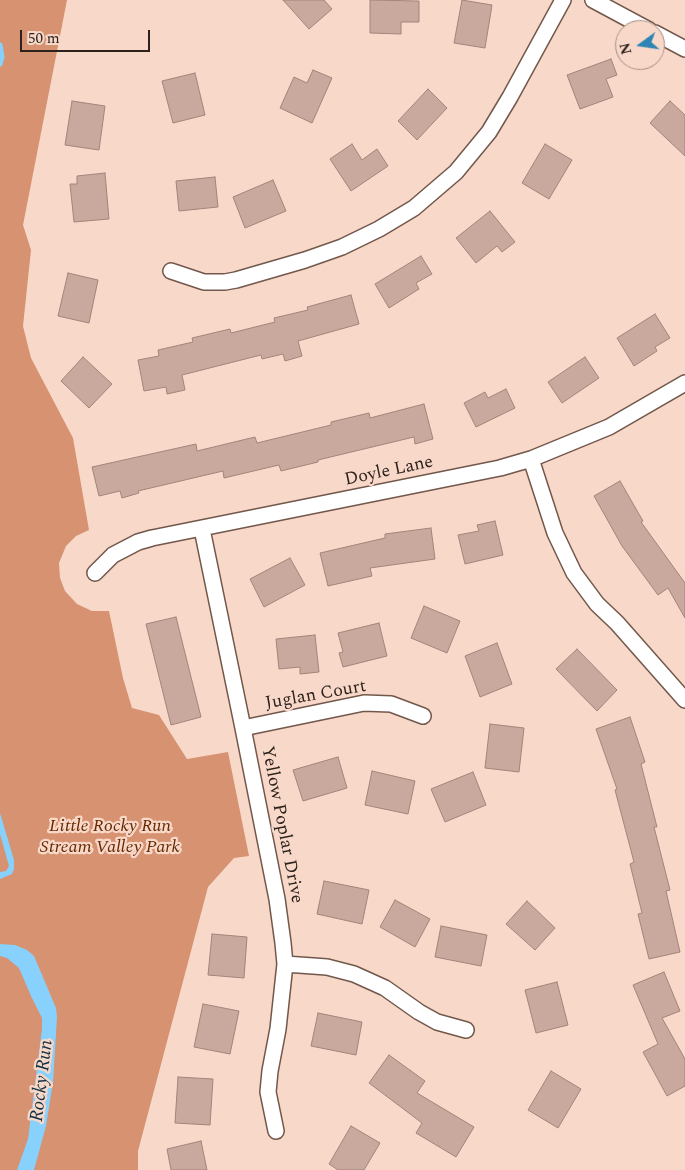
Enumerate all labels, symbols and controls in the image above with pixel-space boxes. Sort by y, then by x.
scale bar [22,20,152,52]
north arrow [615,20,665,70]
text: 50 m [28,27,60,50]
text: N [614,40,638,57]
street label: Doyle Lane [343,452,435,492]
street label: Juglan Court [264,677,368,715]
street label: Yellow Poplar Drive [255,745,307,905]
park label: Little Rocky Run Stream Valley Park [40,816,180,859]
water label: Rocky Run [27,1039,59,1123]

